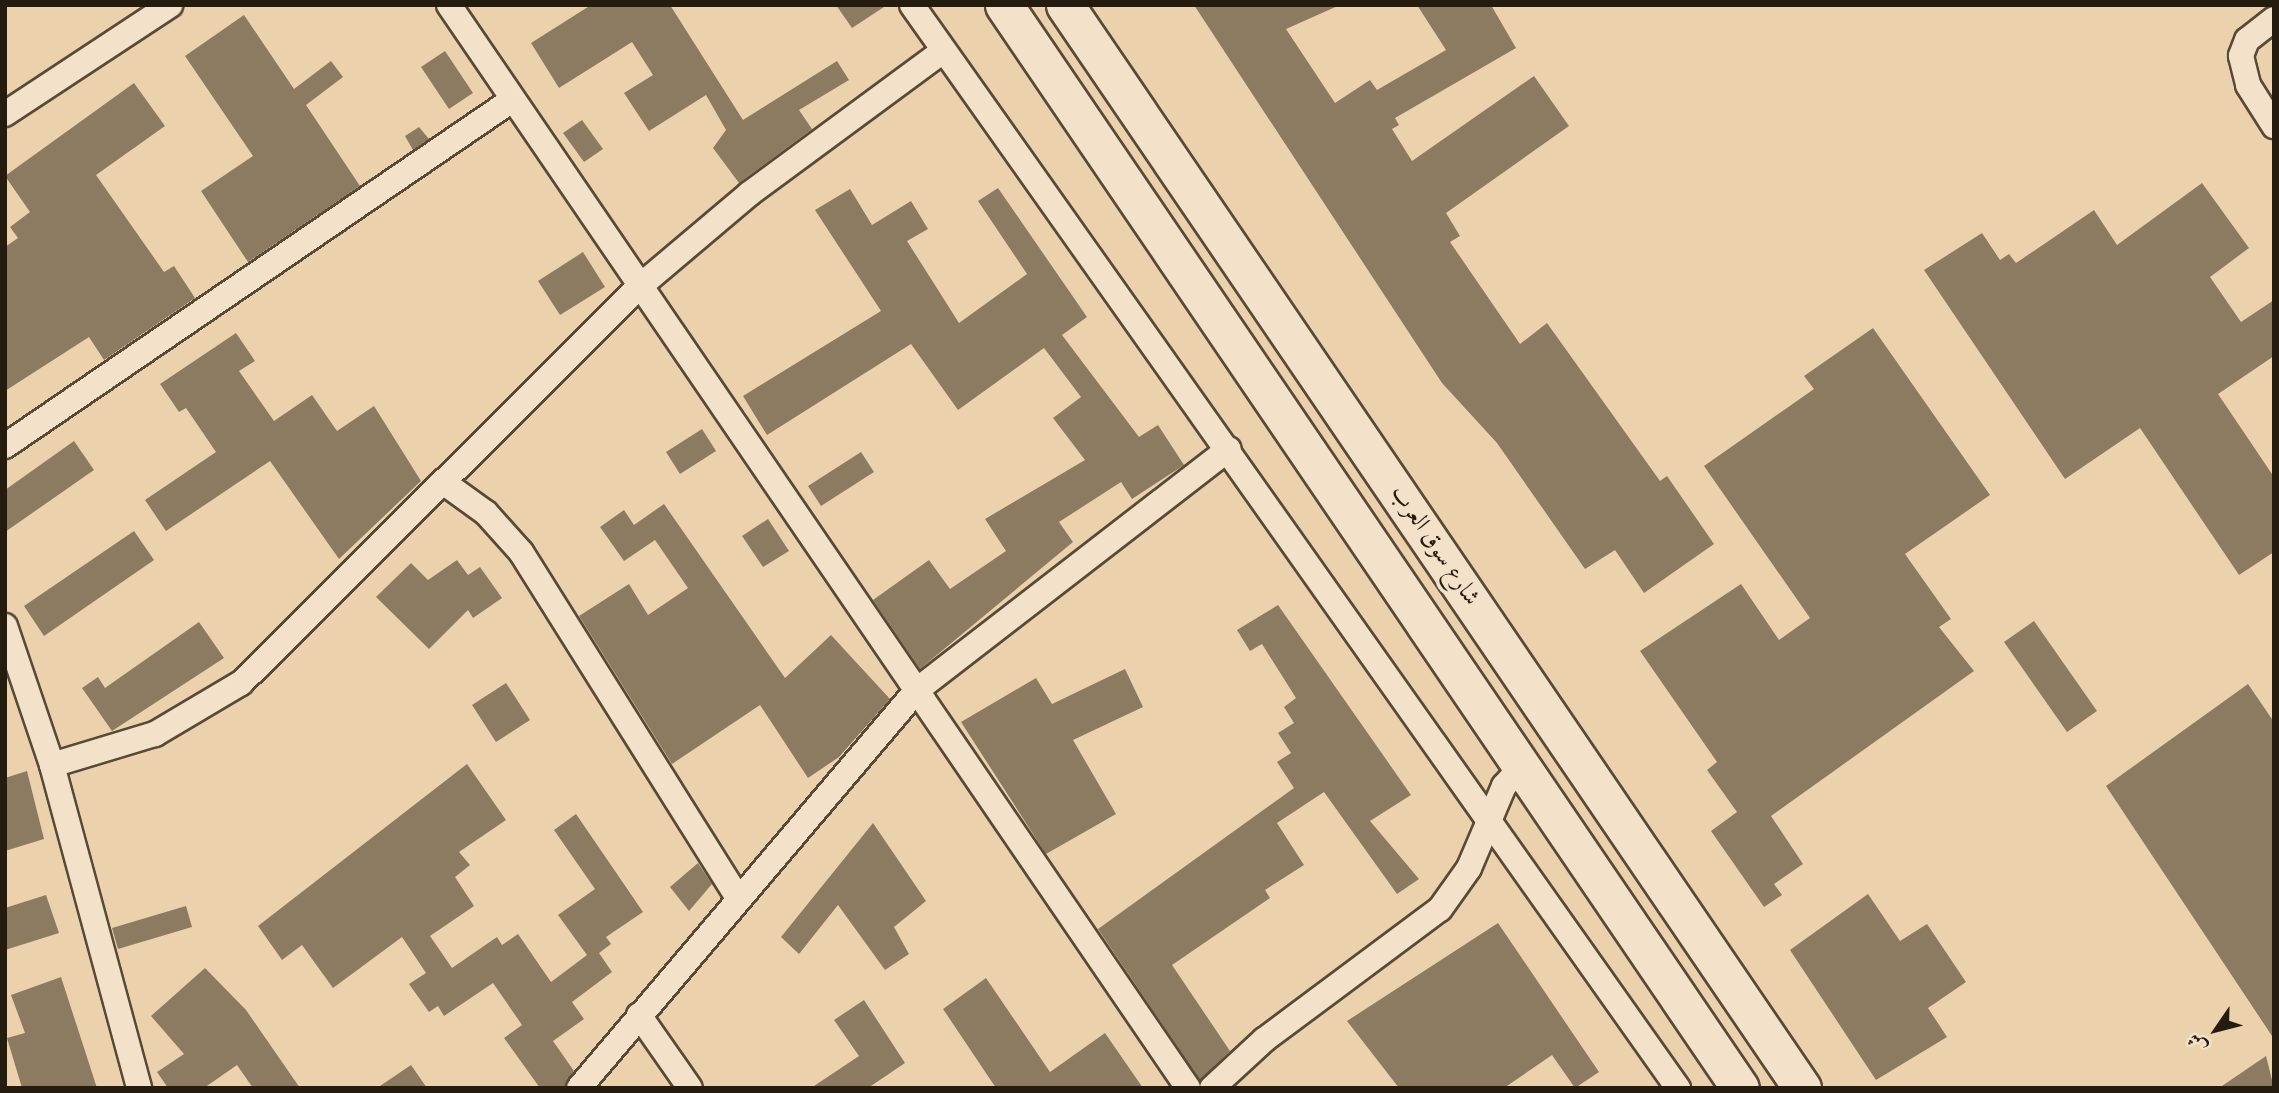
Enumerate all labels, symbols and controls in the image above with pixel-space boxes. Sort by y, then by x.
street label: شارع سوق العرب [1383,480,1485,612]
north arrow [2181,995,2251,1065]
text: ش [2182,1027,2215,1058]

